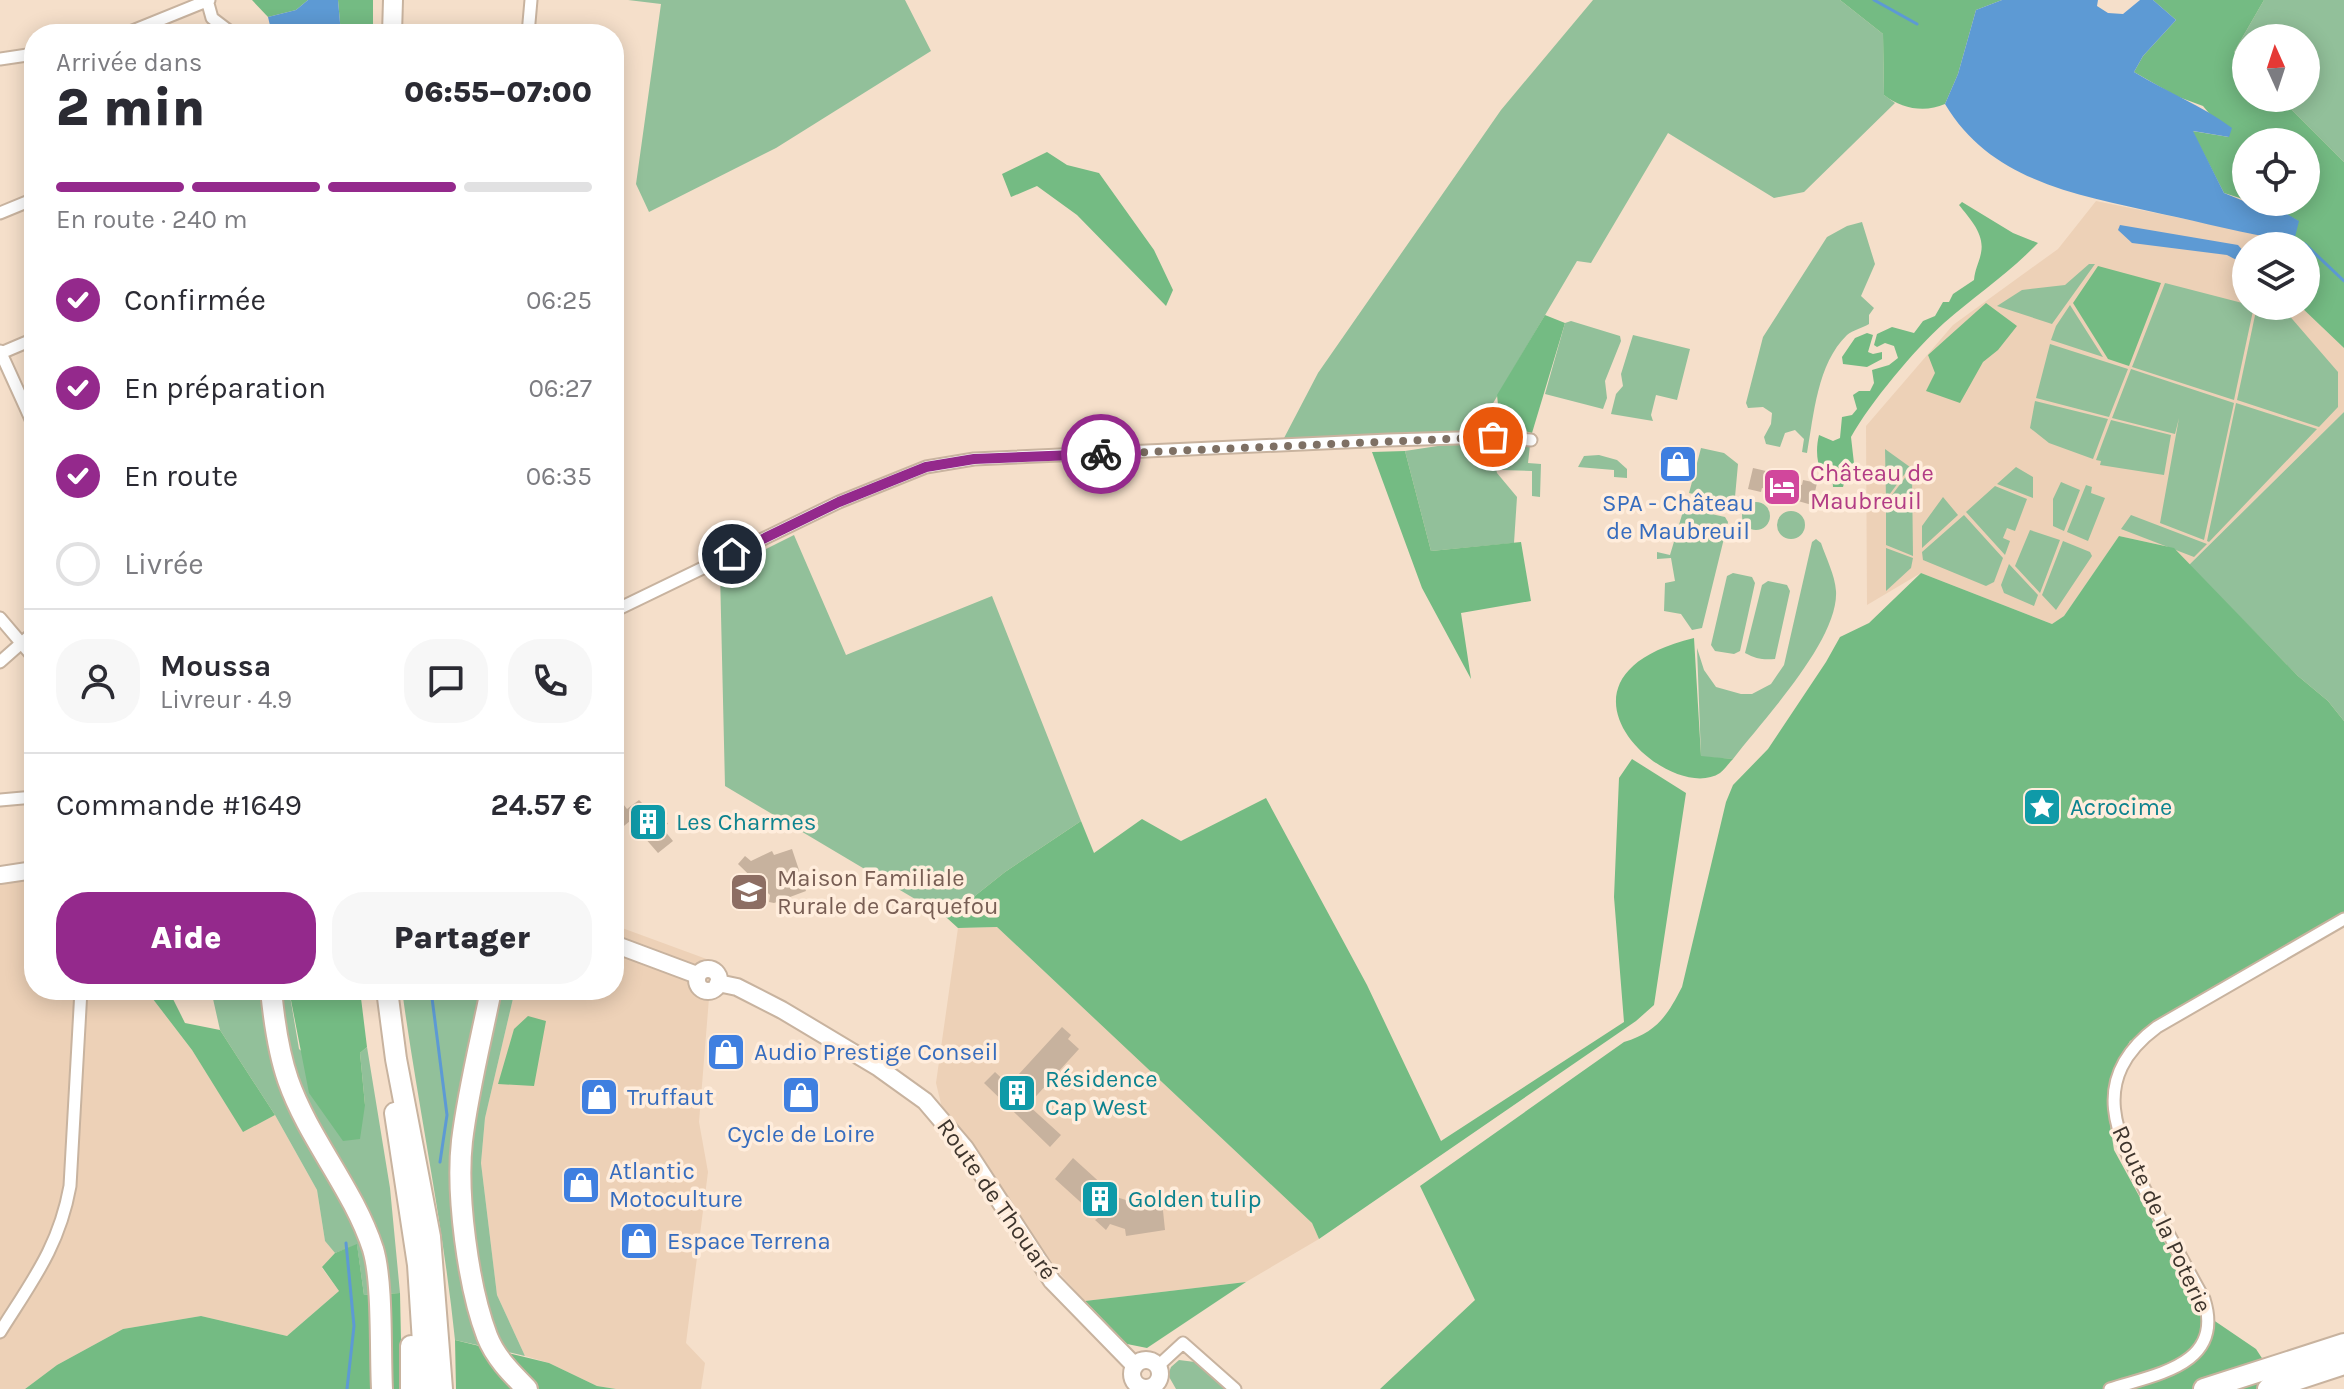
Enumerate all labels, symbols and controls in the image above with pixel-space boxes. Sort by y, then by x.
north arrow [2232,24,2320,112]
map controls [2232,24,2320,320]
text: Arrivée dans [56,47,203,78]
text: 06:55–07:00 [404,74,592,110]
text: 2 min [56,77,205,138]
button: locate [2232,128,2320,216]
text: En route · 240 m [56,204,247,235]
button: layers [2232,232,2320,320]
icon: check [56,278,100,322]
text: Confirmée [124,282,266,318]
text: 06:25 [526,285,592,316]
icon: check [56,366,100,410]
text: En préparation [124,370,326,406]
text: 06:27 [528,373,592,404]
pin [1459,403,1527,471]
courier [1061,414,1141,494]
icon: bag [1471,415,1515,459]
icon: bike [1079,432,1123,476]
shop icon: SPA - Château de Maubreuil [1657,443,1699,485]
icon: check [56,454,100,498]
text: En route [124,458,238,494]
place label: Château de Maubreuil [1810,459,1934,515]
text: 06:35 [526,461,592,492]
hotel icon: Château de Maubreuil [1761,466,1803,508]
place label: SPA - Château de Maubreuil [1602,489,1754,545]
pin [698,520,766,588]
icon: home [710,532,754,576]
text: Livrée [124,546,204,582]
button: person [56,639,140,723]
button: chat [404,639,488,723]
button: phone [508,639,592,723]
text: Moussa [160,648,271,684]
text: Livreur · 4.9 [160,684,292,715]
place icon: Acrocime [2021,786,2063,828]
text: Commande #1649 [56,787,302,823]
text: 24.57 € [491,787,592,823]
place label: Acrocime [2070,793,2172,821]
building icon: Les Charmes [627,801,669,843]
place label: Les Charmes [676,808,816,836]
place label: Maison Familiale Rurale de Carquefou [777,864,998,920]
school or university icon: Maison Familiale Rurale de Carquefou [728,871,770,913]
button: Aide [56,892,316,984]
button: Partager [332,892,592,984]
shop icon: Audio Prestige Conseil [705,1031,747,1073]
place label: Audio Prestige Conseil [754,1038,998,1066]
place label: Résidence Cap West [1045,1065,1158,1121]
building icon: Résidence Cap West [996,1072,1038,1114]
shop icon: Cycle de Loire [780,1074,822,1116]
shop icon: Truffaut [578,1076,620,1118]
place label: Truffaut [627,1083,714,1111]
street label: Route de Thouaré [931,1113,1063,1285]
place label: Cycle de Loire [727,1120,875,1148]
street label: Route de la Poterie [2106,1121,2218,1317]
place label: Atlantic Motoculture [609,1157,743,1213]
shop icon: Atlantic Motoculture [560,1164,602,1206]
building icon: Golden tulip [1079,1178,1121,1220]
place label: Golden tulip [1128,1185,1261,1213]
shop icon: Espace Terrena [618,1220,660,1262]
place label: Espace Terrena [667,1227,831,1255]

